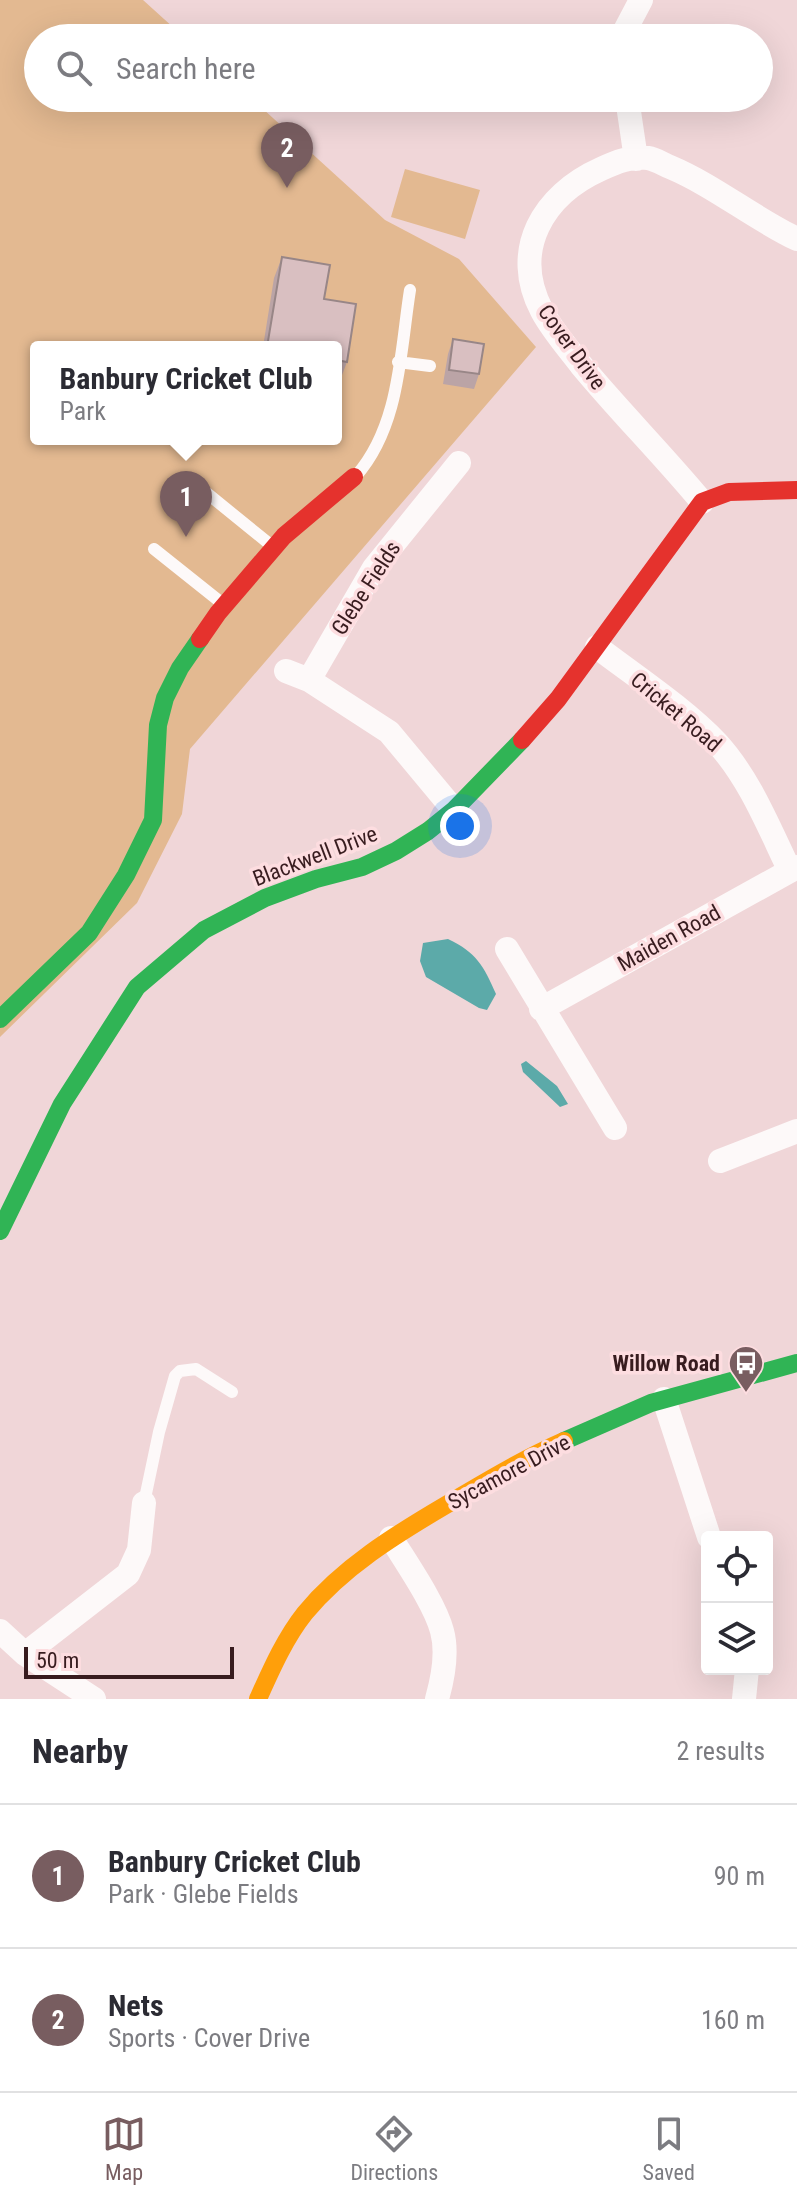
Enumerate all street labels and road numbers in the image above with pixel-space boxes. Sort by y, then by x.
street label: Cover Drive [533,300,611,394]
street label: Glebe Fields [327,537,405,639]
street label: Cricket Road [626,667,726,757]
street label: Blackwell Drive [249,821,381,891]
street label: Maiden Road [613,900,725,976]
street label: Sycamore Drive [444,1429,574,1515]

